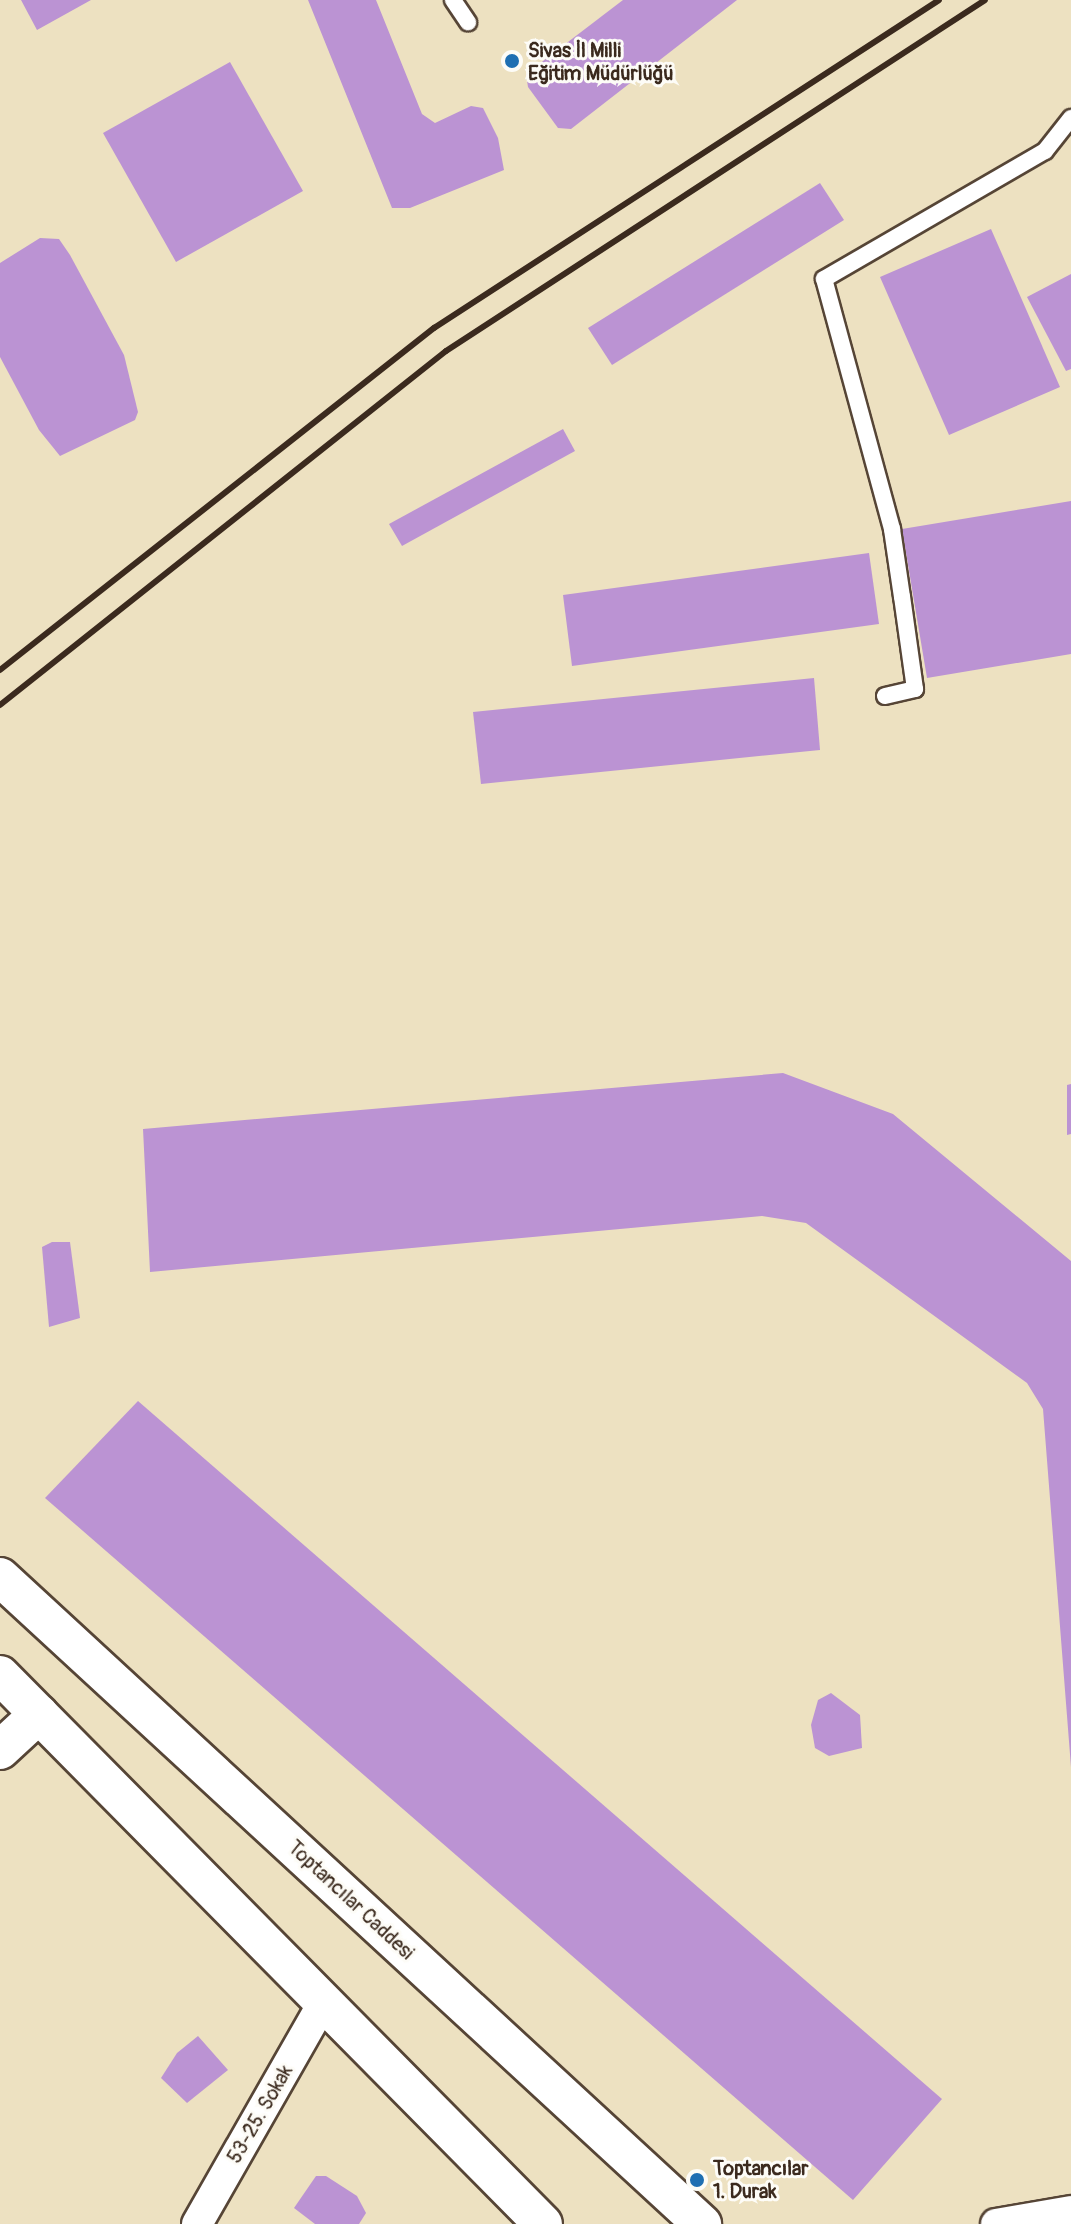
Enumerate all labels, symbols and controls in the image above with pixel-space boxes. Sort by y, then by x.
place label: Sivas İl Milli Eğitim Müdürlüğü [528,38,674,85]
marker: Sivas İl Milli Eğitim Müdürlüğü [503,52,521,70]
street label: Toptancılar Caddesi [283,1835,419,1965]
street label: 53-25. Sokak [222,2061,298,2167]
place label: Toptancılar 1. Durak [713,2156,808,2203]
marker: Toptancılar 1. Durak [688,2171,706,2189]

